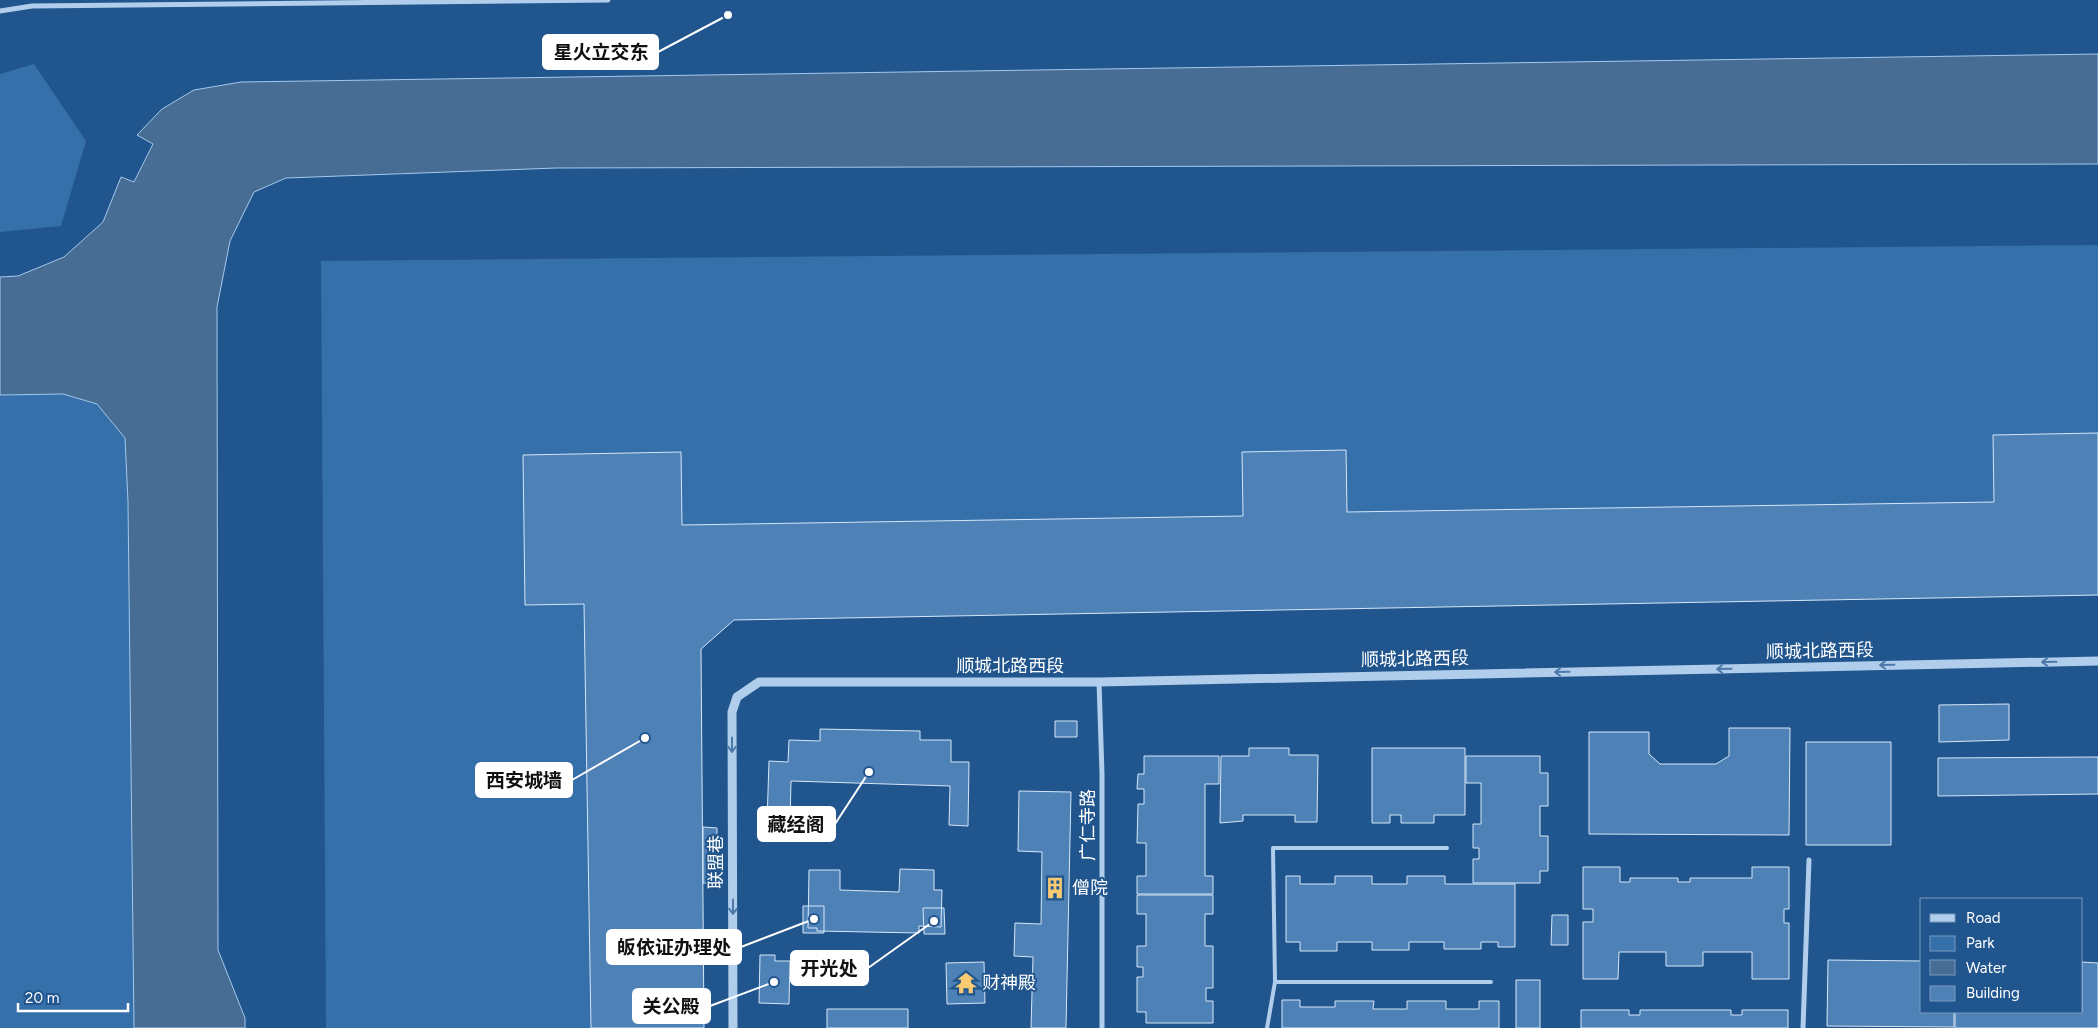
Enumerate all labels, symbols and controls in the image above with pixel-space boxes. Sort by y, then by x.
callout: 星火立交东 [543,35,658,69]
text: 星火立交东 [553,41,649,64]
street label: 顺城北路西段 [1766,639,1874,663]
street label: 顺城北路西段 [1361,647,1469,671]
street label: 顺城北路西段 [956,655,1064,677]
one-way arrow [2042,657,2058,667]
one-way arrow [1879,661,1895,670]
one-way arrow [1717,664,1733,674]
one-way arrow [1554,668,1570,677]
one-way arrow [727,736,737,753]
callout: 西安城墙 [476,763,572,797]
text: 西安城墙 [486,769,562,792]
street label: 广仁寺路 [1077,789,1099,861]
callout: 藏经阁 [758,807,835,841]
text: 藏经阁 [767,813,825,836]
street label: 联盟巷 [705,835,727,889]
building icon: 僧院 [1042,875,1068,901]
place label: 僧院 [1072,877,1108,899]
legend [1920,898,2083,1013]
one-way arrow [728,899,738,915]
text: Road [1966,909,2001,927]
callout: 皈依证办理处 [607,930,741,964]
text: Park [1966,934,1995,952]
text: 皈依证办理处 [617,936,731,959]
callout: 开光处 [791,951,868,985]
text: 开光处 [800,957,858,980]
text: Water [1966,959,2006,977]
temple icon: 财神殿 [953,970,979,996]
place label: 财神殿 [982,972,1036,994]
scale bar [18,980,128,1012]
text: Building [1966,984,2020,1002]
text: 20 m [25,989,59,1007]
callout: 关公殿 [633,989,710,1023]
text: 关公殿 [642,995,700,1018]

